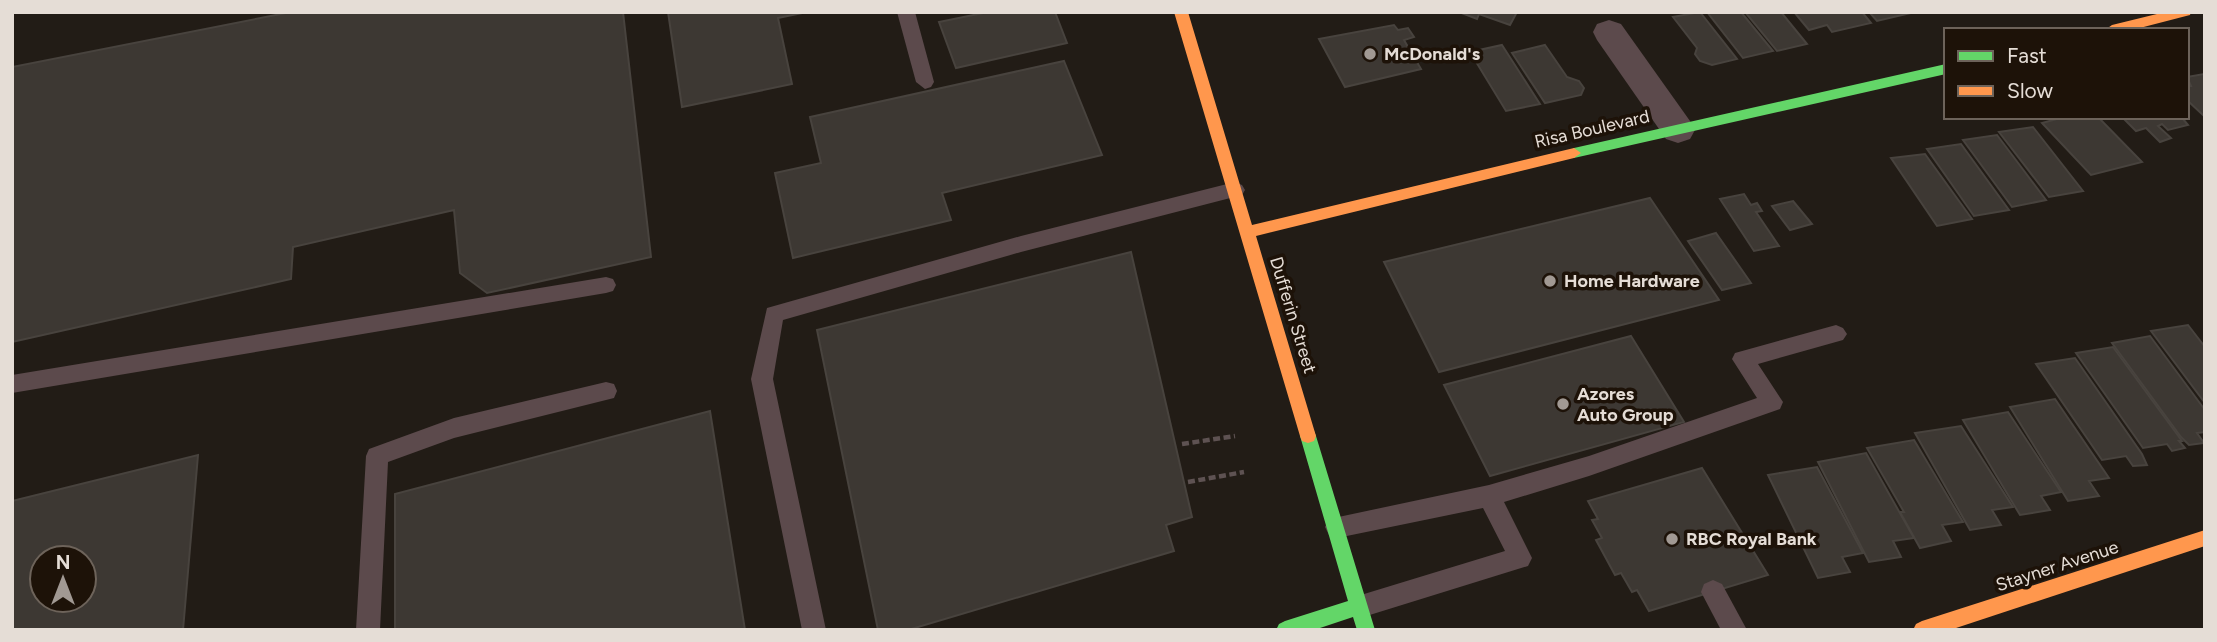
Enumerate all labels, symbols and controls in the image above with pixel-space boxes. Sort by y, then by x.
legend [1944,28,2189,119]
place label: McDonald's [1384,43,1481,65]
text: Fast [2007,43,2047,68]
marker: McDonald's [1362,46,1378,62]
text: Slow [2007,78,2053,103]
street label: Risa Boulevard [1532,105,1652,153]
street label: Dufferin Street [1265,254,1321,376]
place label: Home Hardware [1564,270,1700,292]
marker: Home Hardware [1542,273,1558,289]
place label: Azores Auto Group [1577,383,1674,426]
marker: Azores Auto Group [1555,396,1571,412]
place label: RBC Royal Bank [1686,528,1817,550]
marker: RBC Royal Bank [1664,531,1680,547]
street label: Stayner Avenue [1993,536,2121,596]
north arrow [28,544,98,614]
text: N [56,551,70,574]

